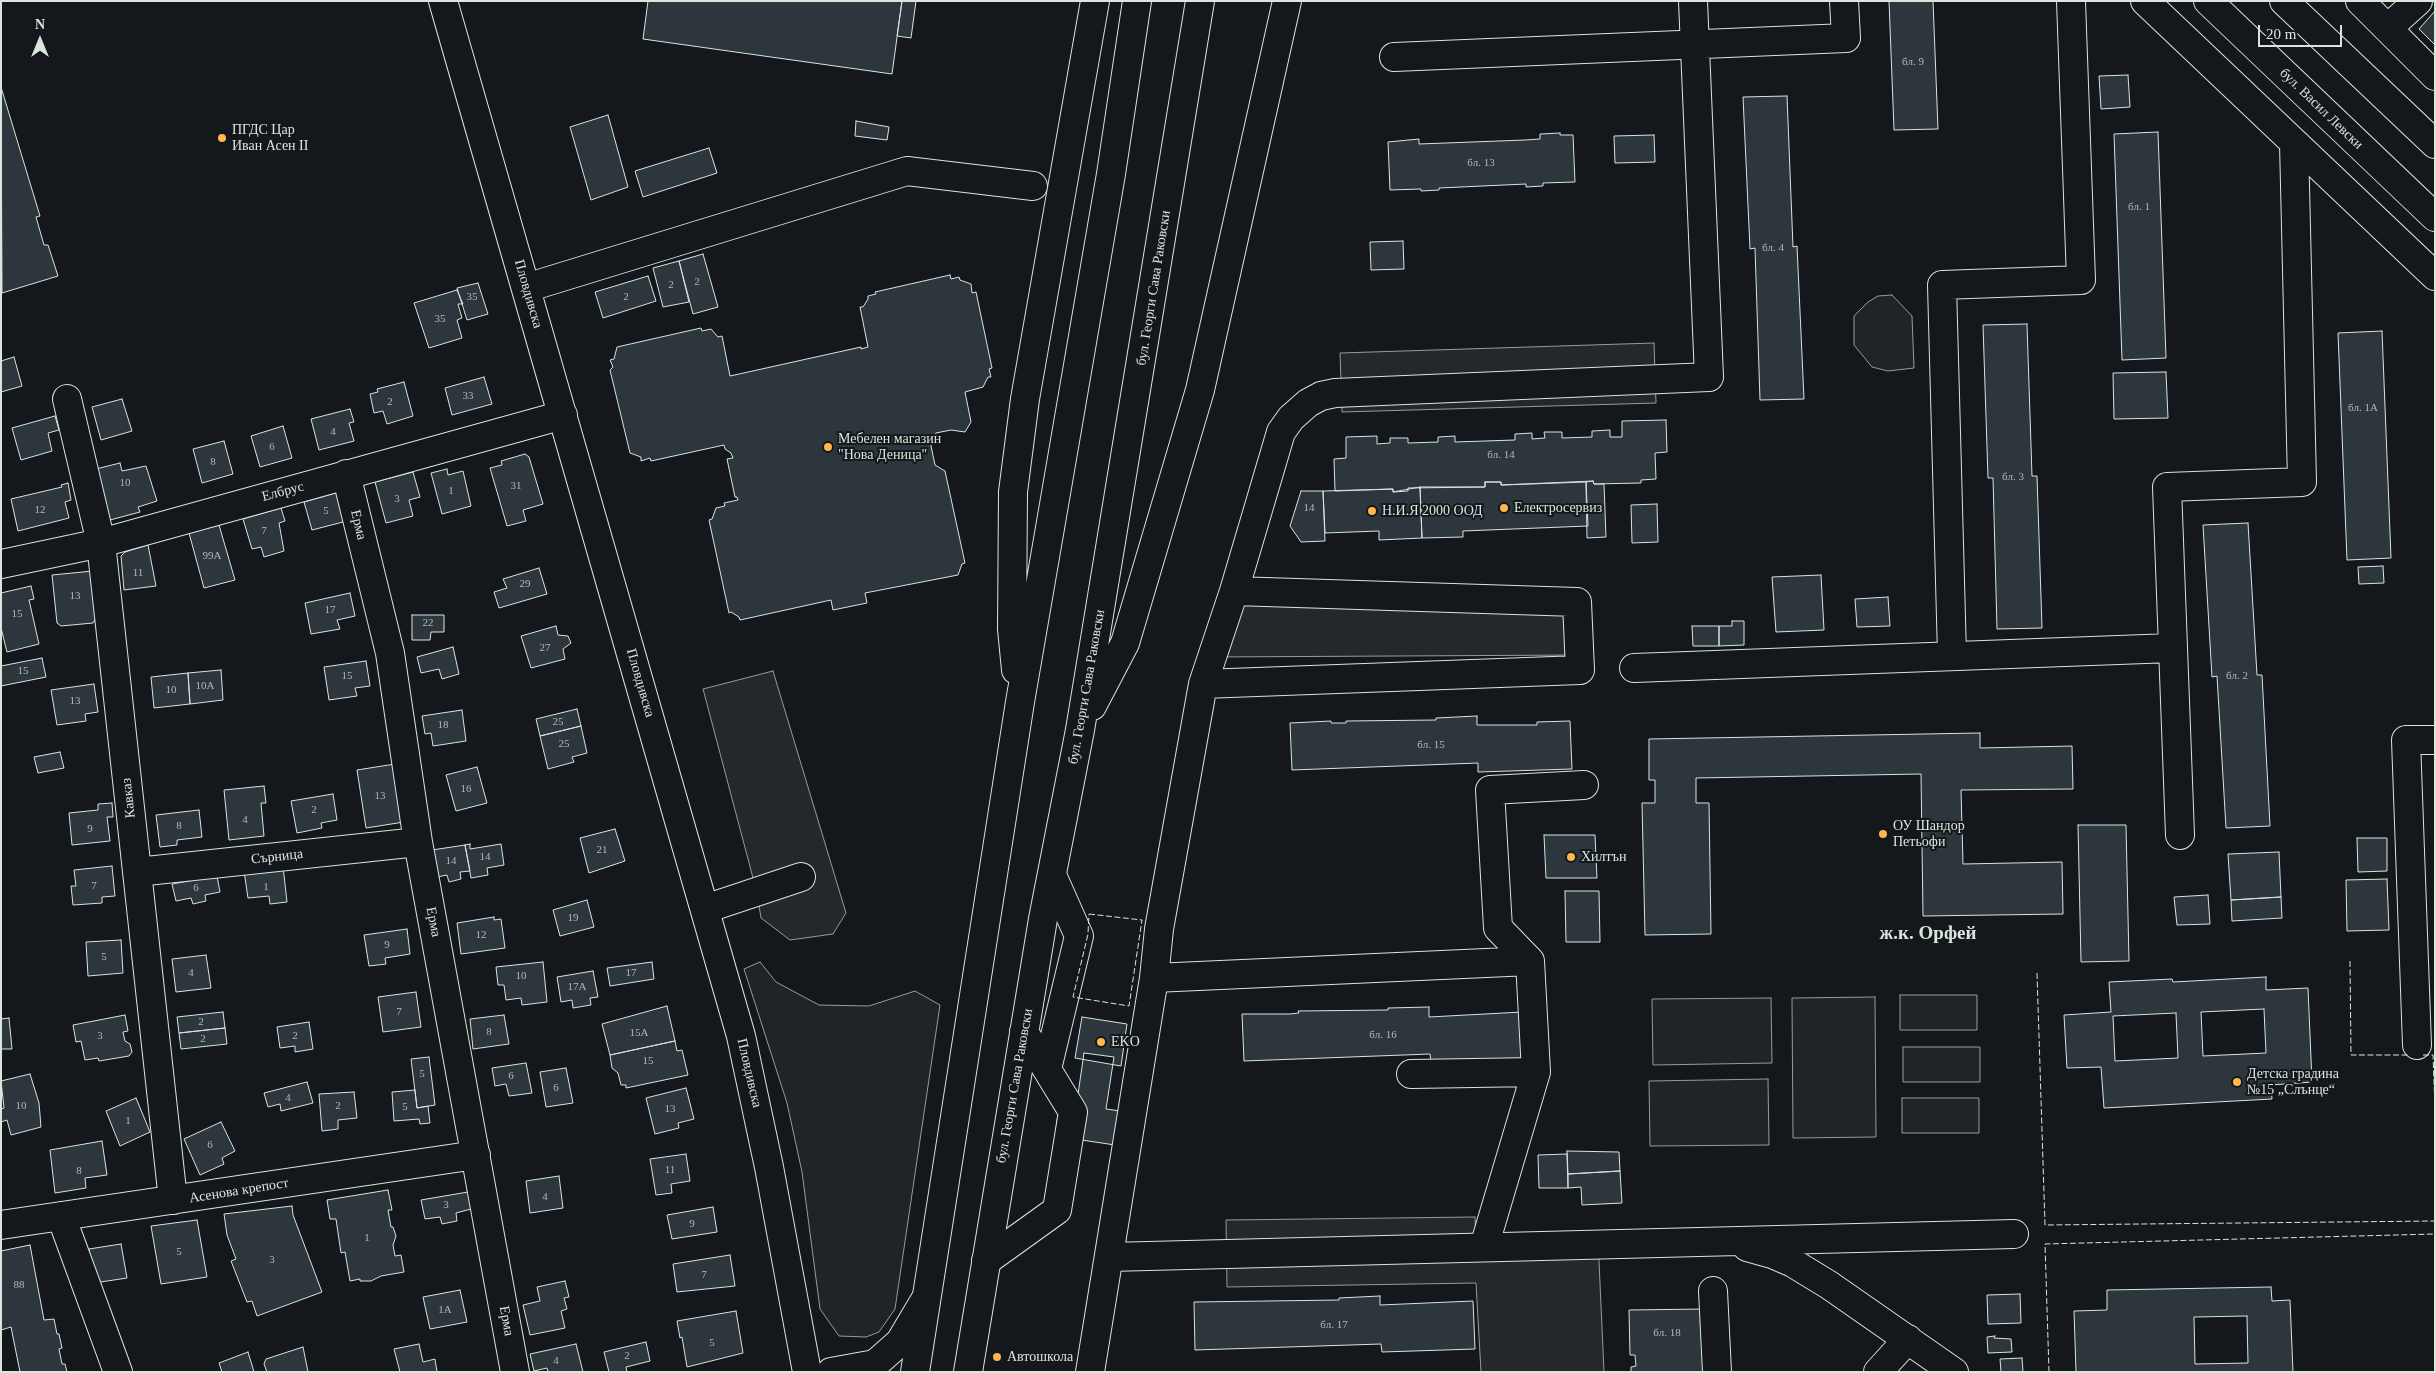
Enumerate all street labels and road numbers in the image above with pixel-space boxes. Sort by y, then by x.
street label: бул. Васил Левски [2276,65,2366,153]
street label: бул. Георги Сава Раковски [1133,209,1175,367]
street label: Пловдивска [510,258,546,330]
street label: Елбрус [260,478,306,506]
street label: Ерма [346,508,370,542]
street label: бул. Георги Сава Раковски [1065,608,1109,766]
street label: Пловдивска [622,647,658,719]
street label: Кавказ [119,777,139,819]
street label: Сърница [250,846,304,868]
street label: Ерма [422,906,444,938]
street label: бул. Георги Сава Раковски [993,1007,1037,1165]
street label: Пловдивска [733,1037,765,1109]
street label: Асенова крепост [188,1175,290,1207]
street label: Ерма [495,1305,517,1337]

